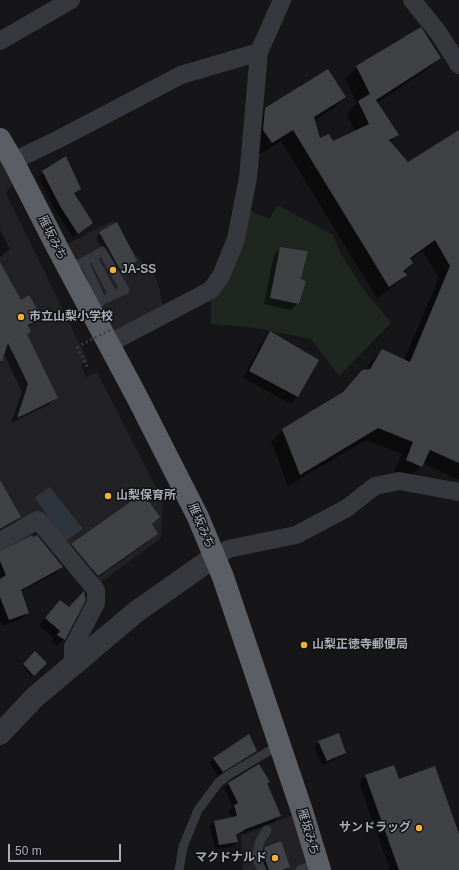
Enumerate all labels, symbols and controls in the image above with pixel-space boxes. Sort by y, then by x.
street label: 雁坂みち [35,213,69,263]
place label: JA-SS [121,263,156,277]
marker: JA-SS [108,265,118,275]
place label: 市立山梨小学校 [29,310,113,324]
marker: 市立山梨小学校 [16,312,26,322]
place label: 山梨保育所 [116,489,176,503]
marker: 山梨保育所 [103,491,113,501]
street label: 雁坂みち [185,501,217,551]
place label: 山梨正徳寺郵便局 [312,638,408,652]
marker: 山梨正徳寺郵便局 [299,640,309,650]
street label: 雁坂みち [294,807,322,857]
place label: サンドラッグ [339,821,411,835]
marker: サンドラッグ [414,823,424,833]
scale bar [10,836,123,862]
text: 50 m [15,844,42,858]
place label: マクドナルド [195,851,267,865]
marker: マクドナルド [270,853,280,863]

